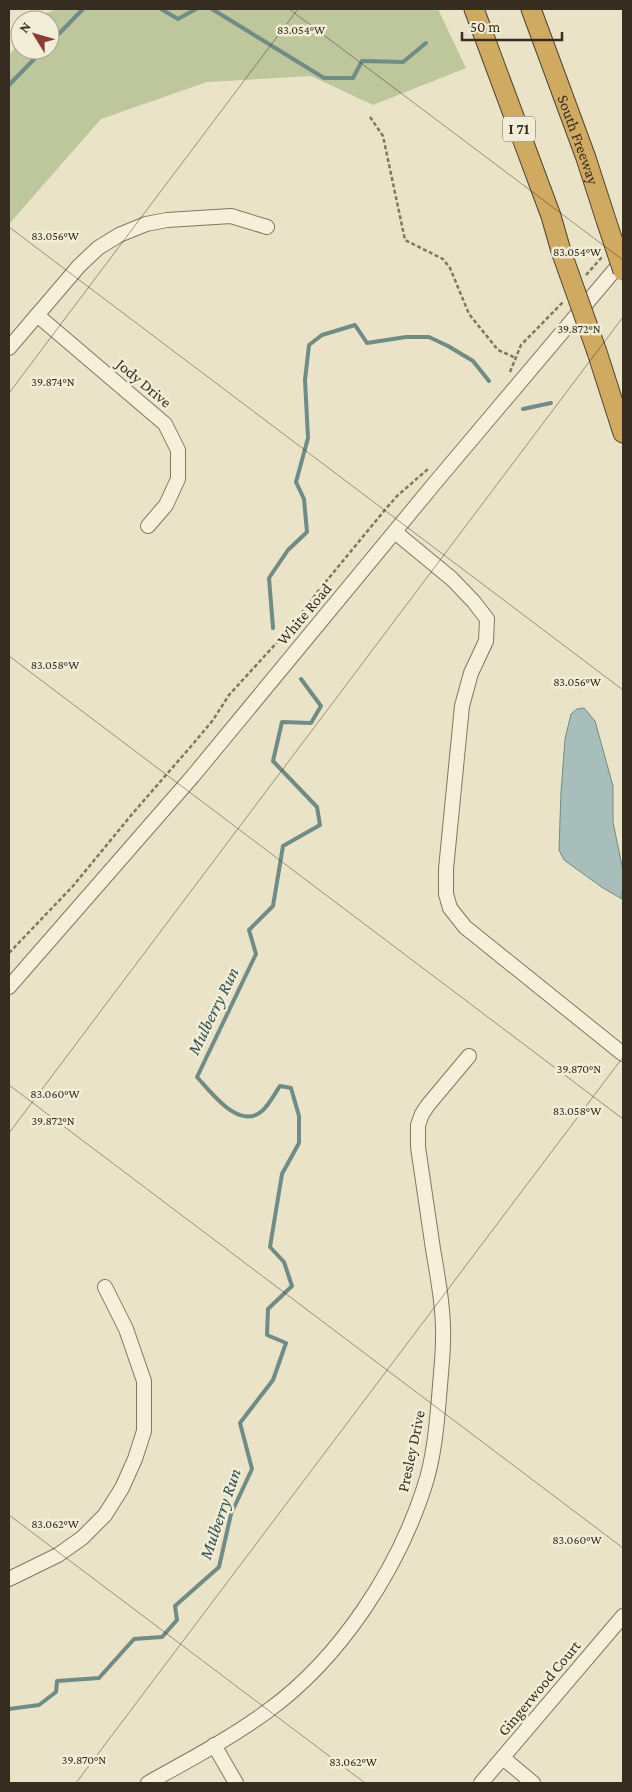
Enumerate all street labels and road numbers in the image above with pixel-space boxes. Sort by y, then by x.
street label: South Freeway [555,92,603,188]
road number: I 71 [503,116,535,142]
street label: Jody Drive [111,354,175,412]
street label: White Road [273,579,335,648]
street label: Presley Drive [394,1409,429,1494]
street label: Gingerwood Court [494,1636,585,1740]

